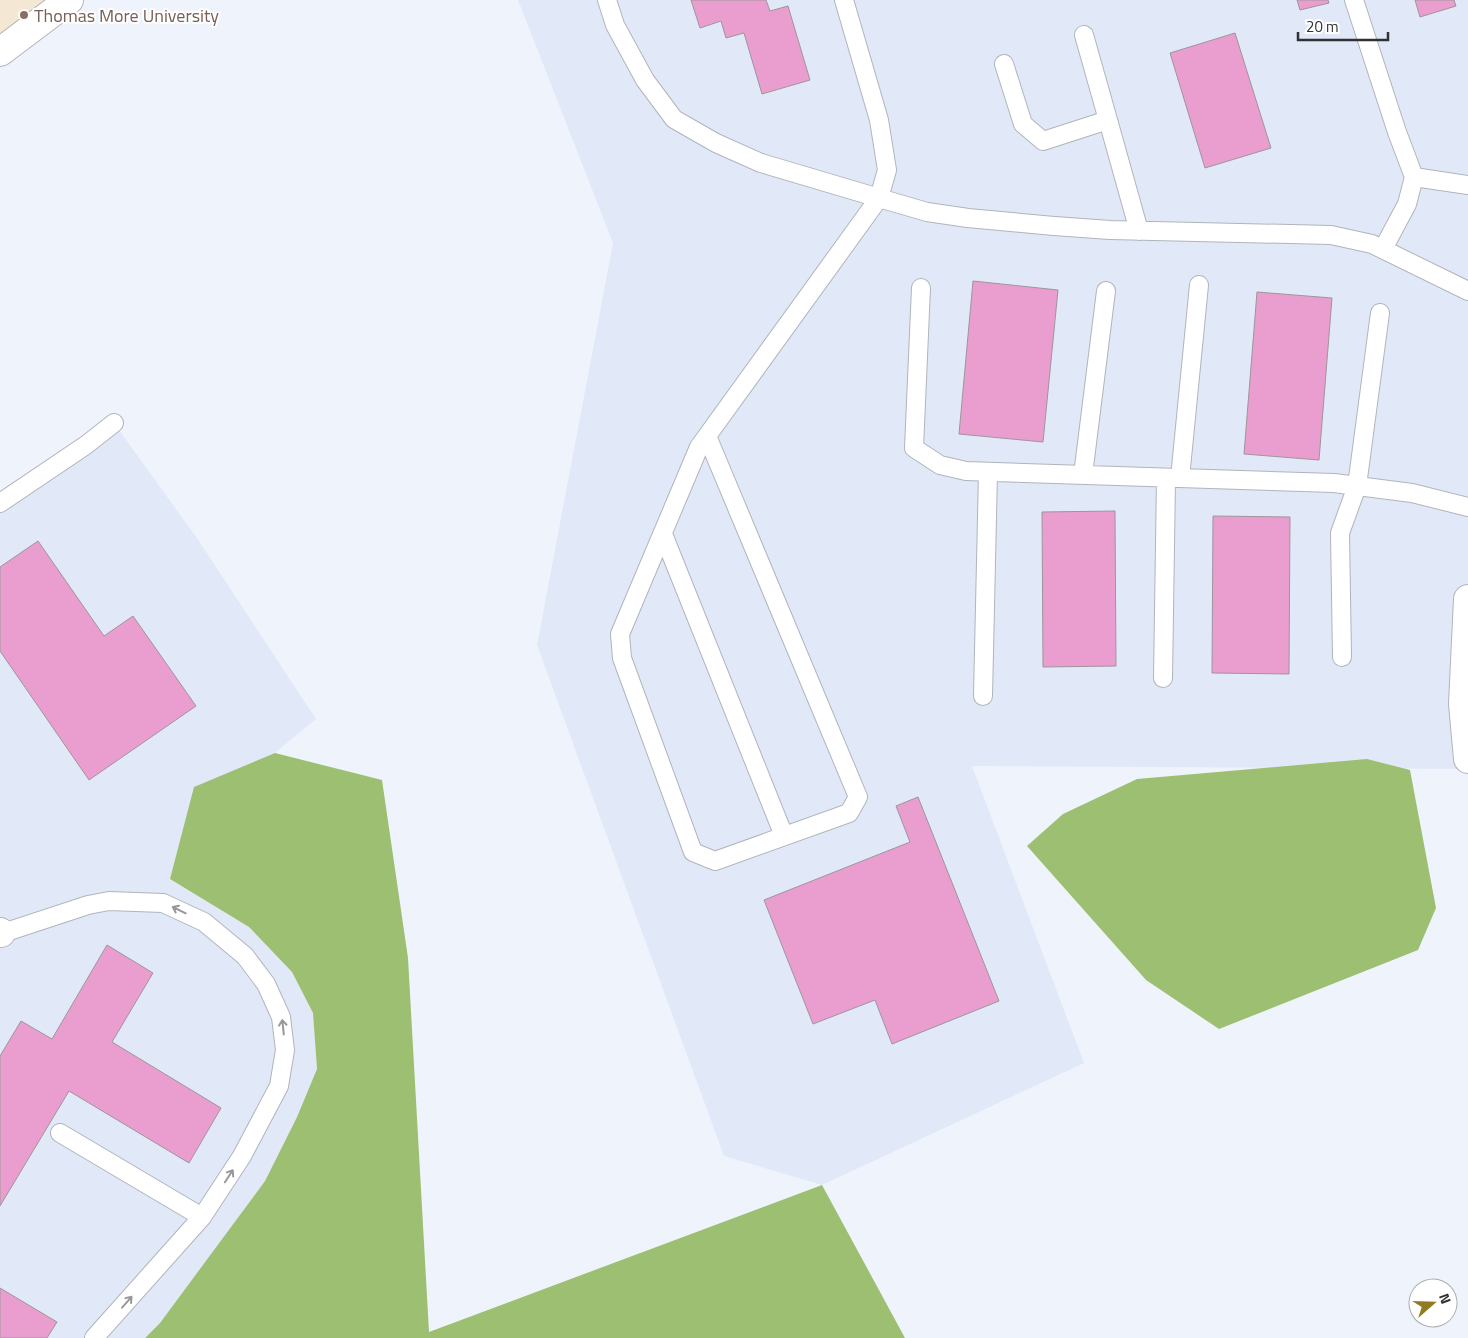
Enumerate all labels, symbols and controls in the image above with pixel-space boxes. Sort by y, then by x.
place label: Thomas More University [34,2,219,29]
marker: Thomas More University [18,9,30,21]
scale bar [1298,10,1388,42]
text: 20 m [1306,15,1339,38]
one-way arrow [172,905,187,914]
one-way arrow [278,1019,288,1035]
one-way arrow [224,1169,234,1183]
north arrow [1408,1278,1458,1328]
text: N [1434,1290,1457,1307]
one-way arrow [122,1296,133,1309]

